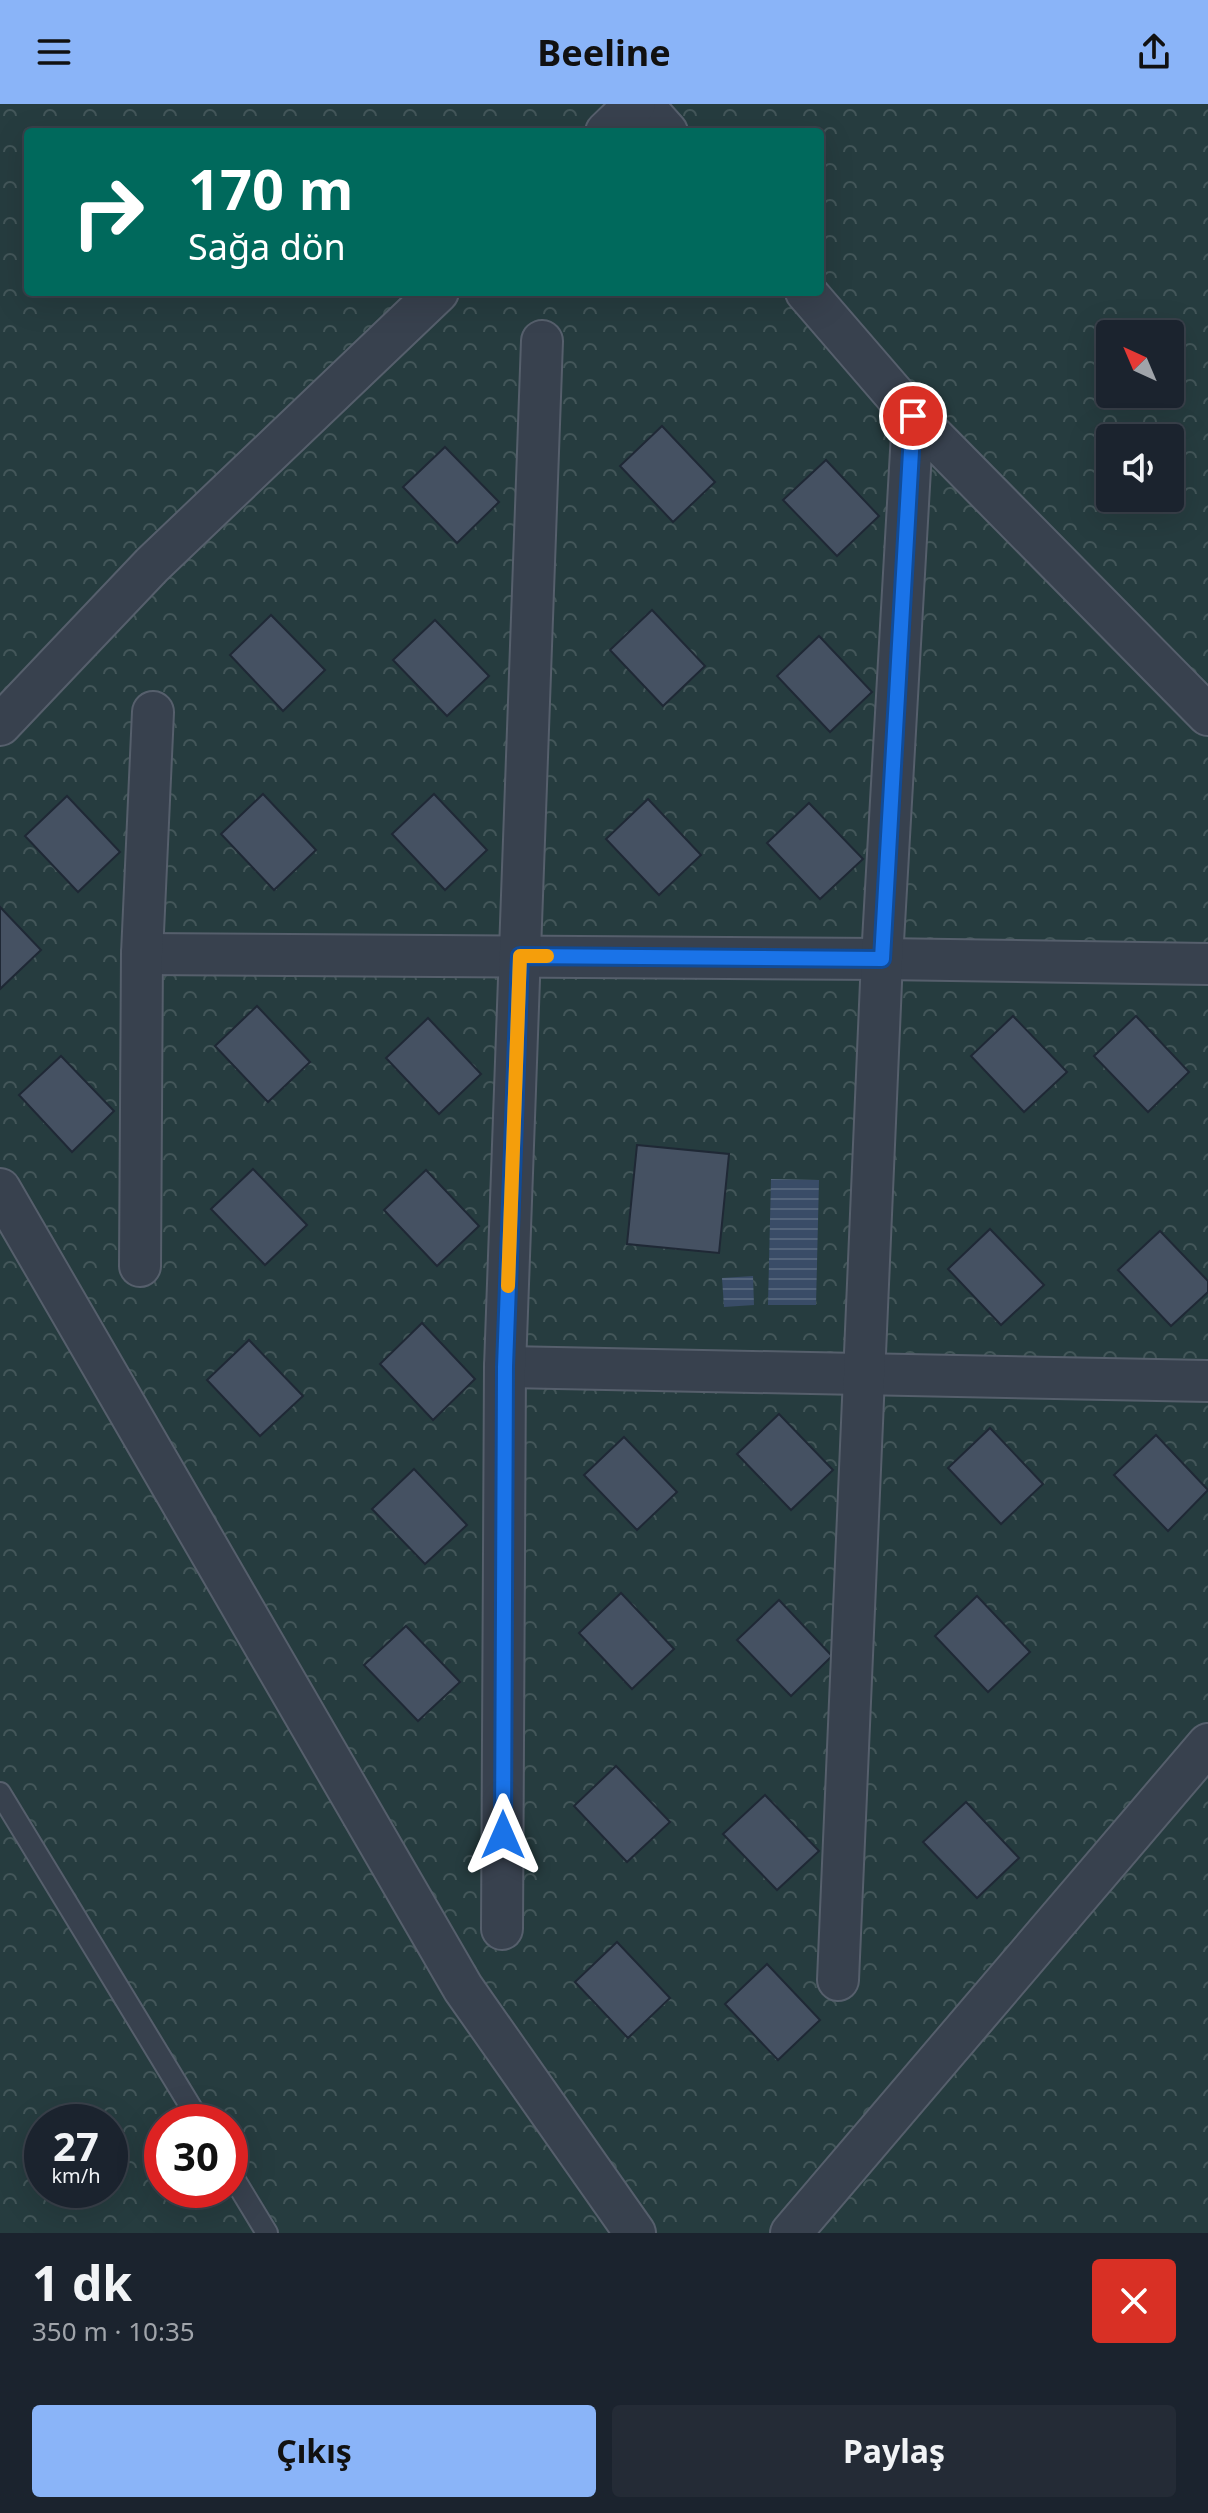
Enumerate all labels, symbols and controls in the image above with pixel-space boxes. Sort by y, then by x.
text: Beeline [537,28,671,77]
icon: menu [32,30,76,74]
icon: share [1132,30,1176,74]
text: 170 m [188,150,353,226]
icon: right [56,160,160,264]
text: Sağa dön [188,222,346,271]
north arrow [1096,320,1184,408]
map controls [1096,320,1184,512]
pin [879,382,947,450]
icon: arrive [891,394,935,438]
button: sound [1096,424,1184,512]
position arrow [461,1793,545,1877]
speed limit sign: 30 [144,2104,248,2208]
text: 27 [53,2118,99,2173]
text: km/h [51,2162,101,2189]
text: 1 dk [32,2250,132,2315]
button: close [1092,2259,1176,2343]
text: 350 m · 10:35 [32,2313,195,2349]
button: Çıkış [32,2405,596,2497]
button: Paylaş [612,2405,1176,2497]

